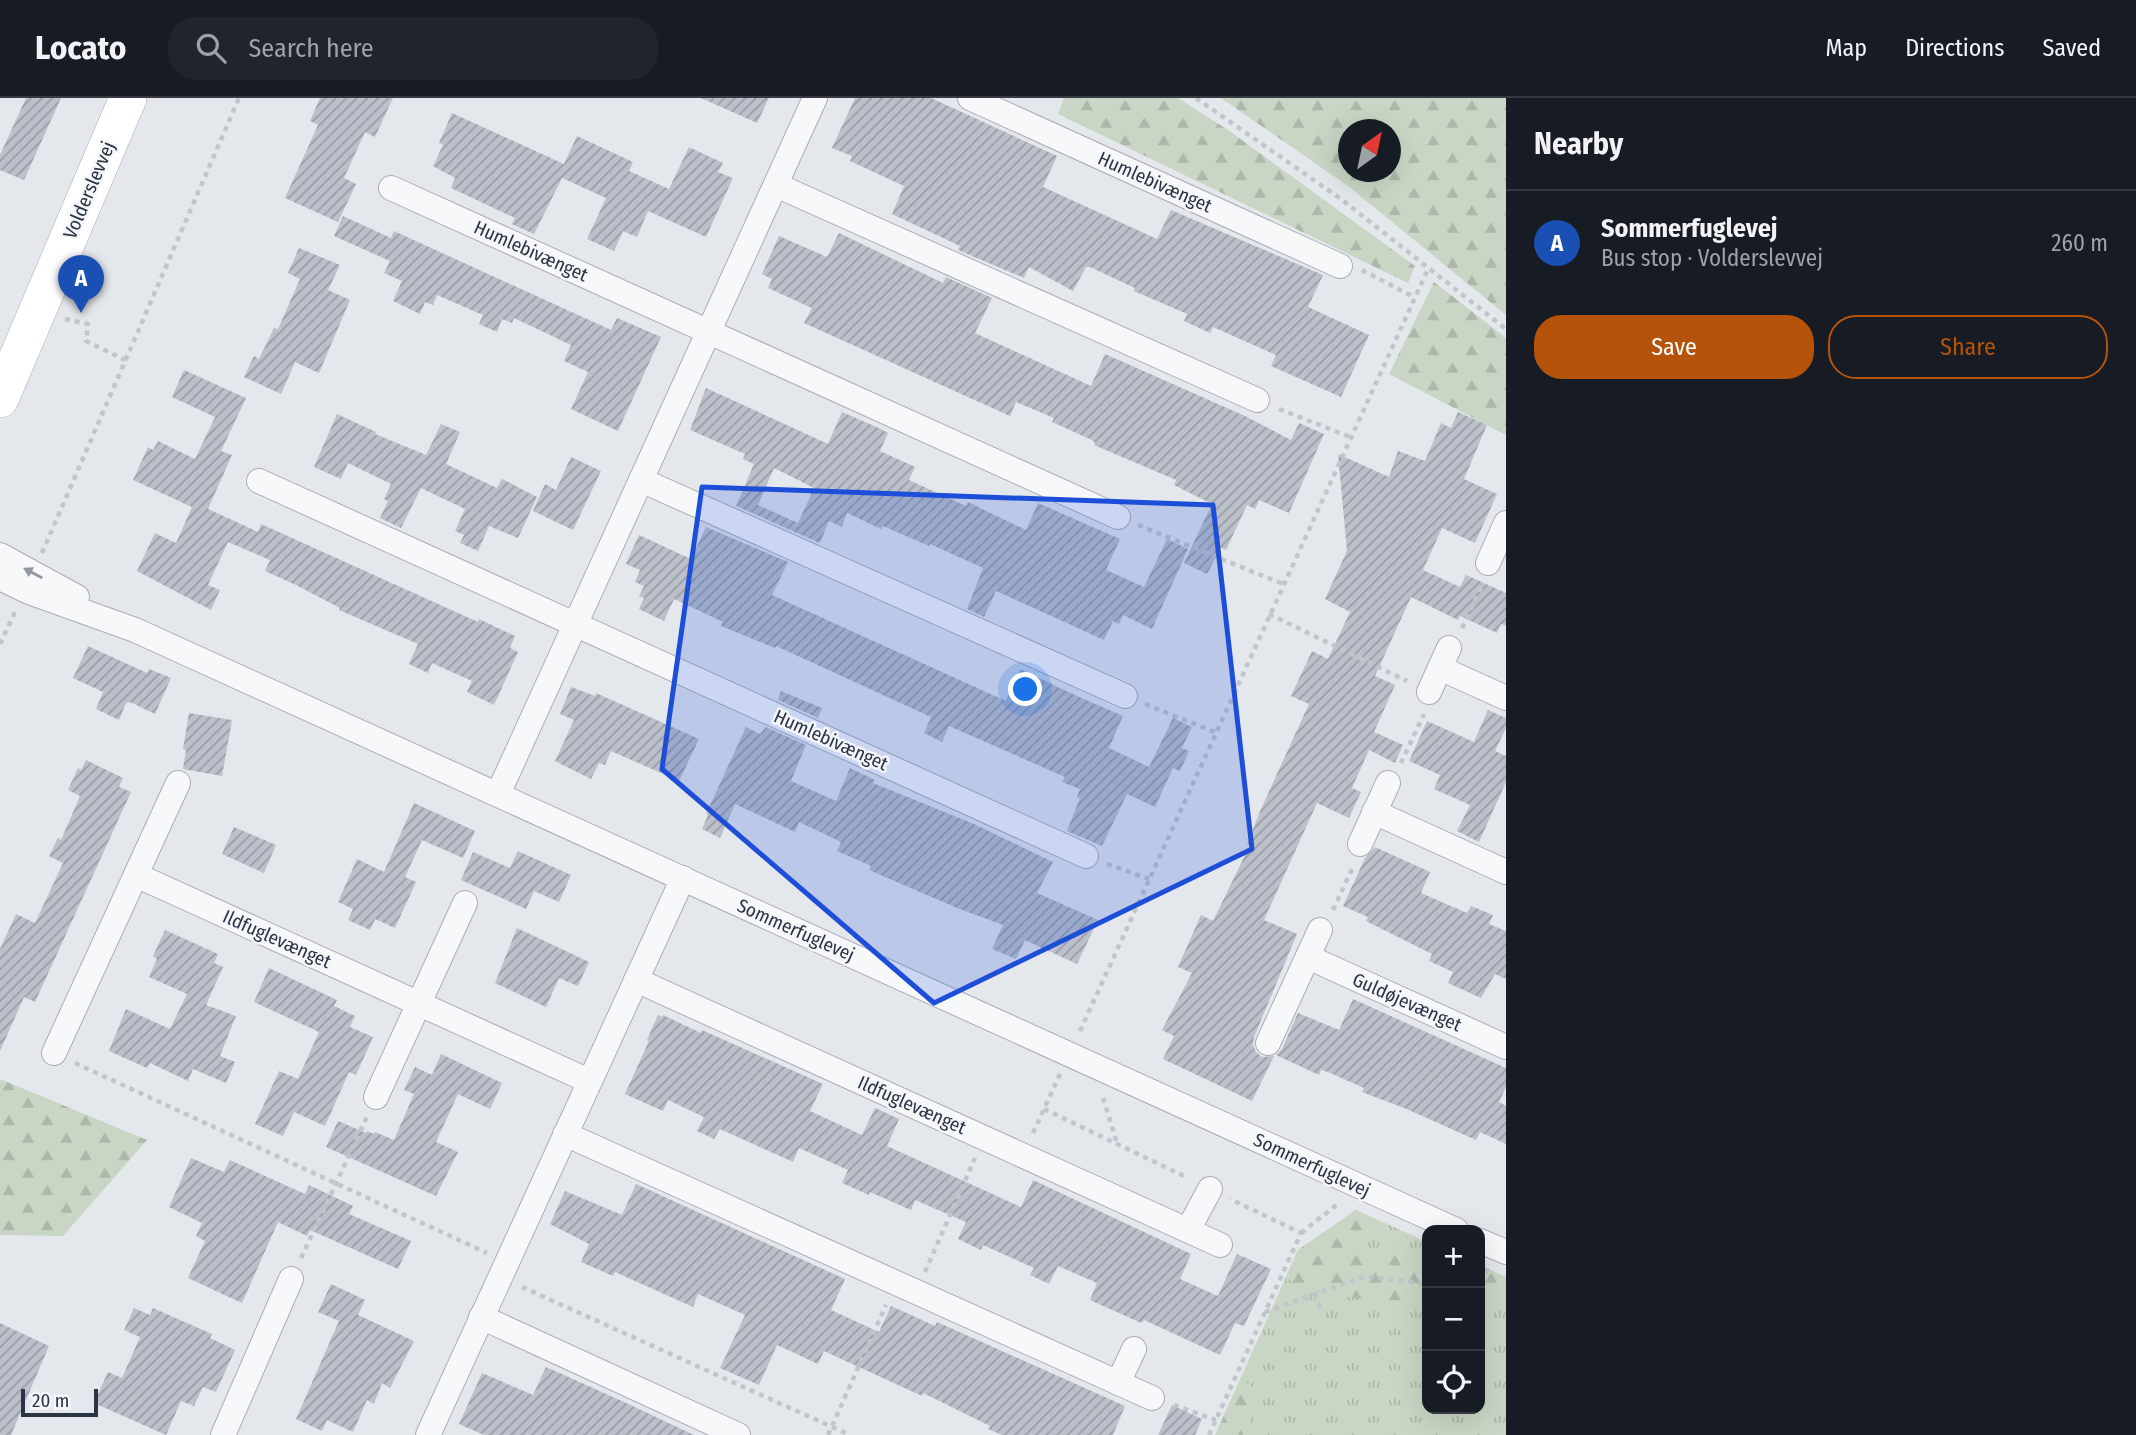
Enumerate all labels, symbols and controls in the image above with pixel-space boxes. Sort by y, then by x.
search box [168,17,658,80]
text: Locato [35,28,126,68]
icon: search [192,29,230,67]
text: Search here [248,33,374,64]
text: Map [1826,34,1867,62]
text: Directions [1905,34,2004,62]
text: Saved [2042,34,2101,62]
north arrow [1338,119,1401,182]
text: Nearby [1534,126,1623,162]
street label: Volderslevvej [58,138,120,242]
street label: Humlebivænget [1094,147,1216,218]
text: Sommerfuglevej [1601,213,1778,244]
street label: Humlebivænget [470,216,592,287]
text: A [1551,229,1563,257]
text: 260 m [2051,229,2108,257]
text: Bus stop · Volderslevvej [1601,244,1823,272]
pin: A [58,255,104,313]
button: Save [1534,315,1814,379]
button: Share [1828,315,2108,379]
one-way arrow [23,567,43,579]
your location [1008,672,1042,706]
street label: Humlebivænget [770,705,892,776]
street label: Sommerfuglevej [734,894,858,966]
street label: Ildfuglevænget [219,905,335,973]
street label: Guldøjevænget [1349,968,1466,1037]
street label: Ildfuglevænget [854,1071,970,1139]
street label: Sommerfuglevej [1250,1128,1374,1202]
map controls [1422,1225,1485,1414]
button: + [1422,1225,1485,1288]
button: − [1422,1288,1485,1351]
button: locate [1422,1351,1485,1414]
scale bar [21,1386,98,1418]
text: 20 m [32,1389,69,1412]

